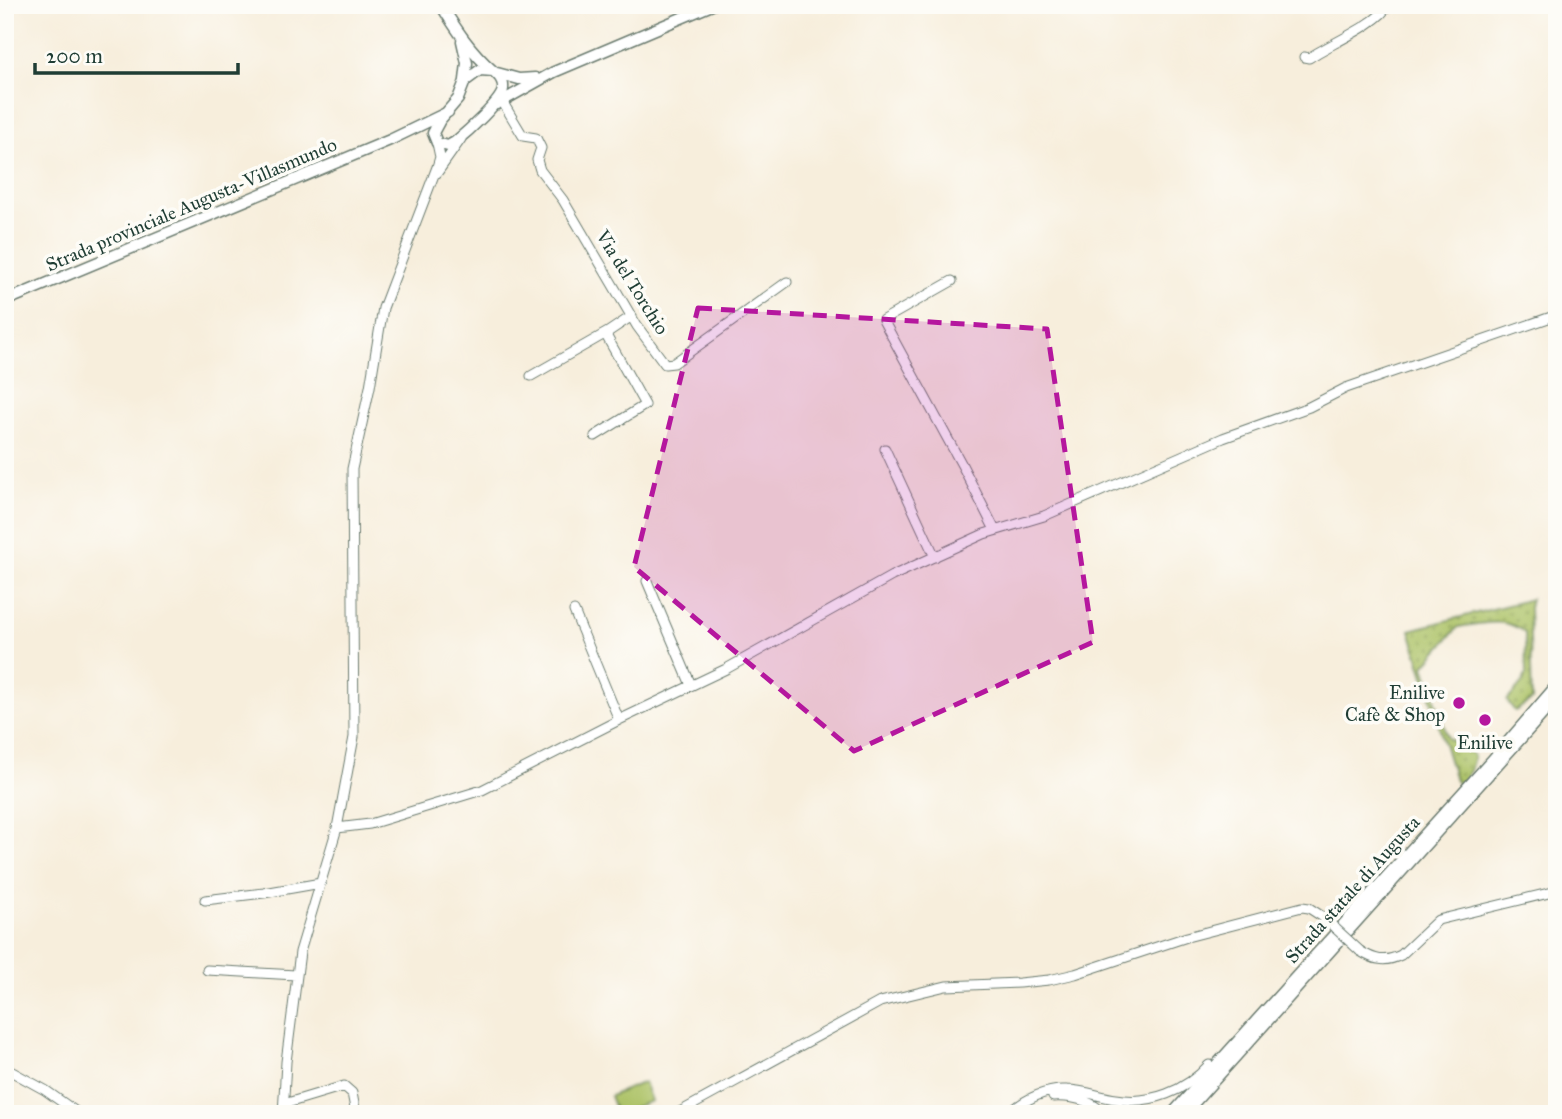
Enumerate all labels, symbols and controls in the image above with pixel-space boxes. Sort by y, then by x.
scale bar [35,32,238,76]
text: 200 m [46,43,103,69]
street label: Strada provinciale Augusta-Villasmundo [42,132,341,277]
street label: Via del Torchio [591,225,674,339]
place label: Enilive Cafè & Shop [1345,681,1445,726]
marker: Enilive Cafè & Shop [1451,695,1467,711]
marker: Enilive [1477,712,1493,728]
place label: Enilive [1457,731,1513,754]
street label: Strada statale di Augusta [1280,810,1426,968]

